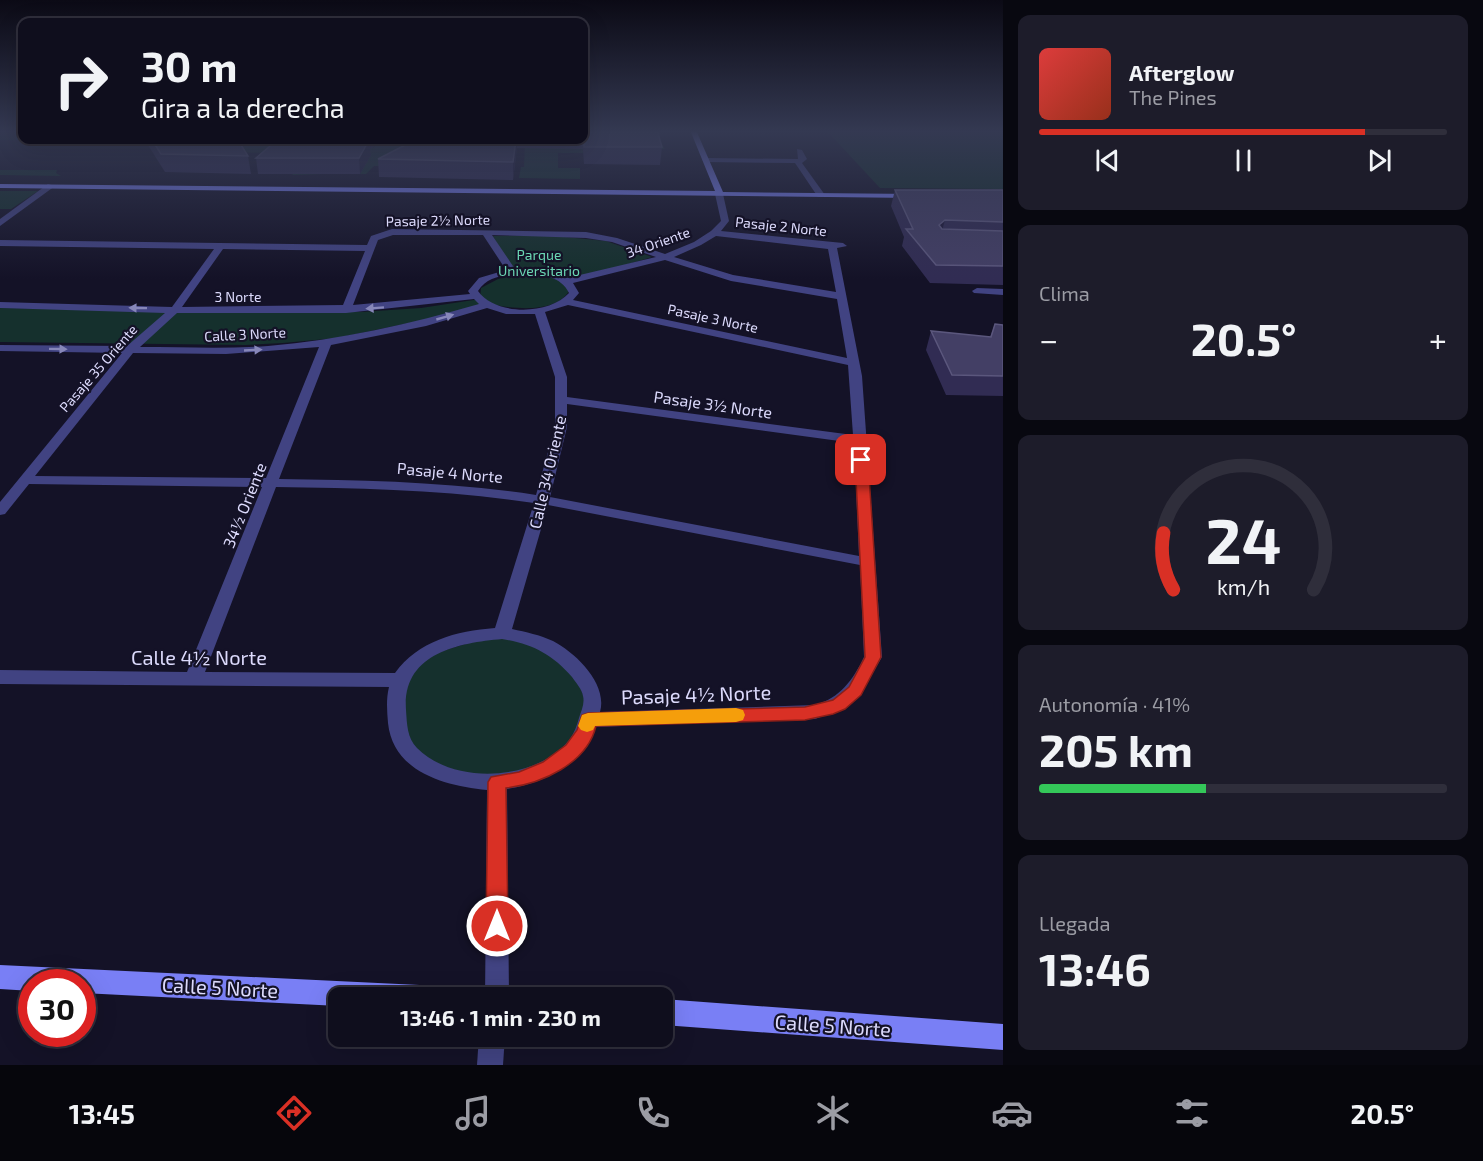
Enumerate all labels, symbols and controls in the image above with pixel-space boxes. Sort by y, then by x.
text: 30 m [141,40,237,90]
icon: right [42,42,120,120]
text: Afterglow [1129,59,1234,85]
text: The Pines [1129,85,1217,109]
text: Gira a la derecha [141,91,345,123]
icon: previous [1091,144,1124,177]
icon: pause [1227,144,1260,177]
icon: next [1363,144,1396,177]
street label: Pasaje 2½ Norte [386,211,490,229]
street label: Pasaje 2 Norte [734,213,828,239]
street label: 34 Oriente [624,223,692,261]
park label: Parque Universitario [498,246,580,279]
text: Clima [1039,281,1090,305]
street label: 3 Norte [214,288,262,305]
street label: Pasaje 3 Norte [666,300,760,336]
one-way arrow [128,303,147,313]
one-way arrow [365,303,384,313]
text: 20.5° [1191,311,1296,365]
one-way arrow [436,312,454,321]
text: − [1039,319,1058,359]
text: + [1429,319,1447,359]
street label: Pasaje 35 Oriente [55,321,141,415]
street label: Calle 3 Norte [204,323,286,345]
one-way arrow [49,344,68,354]
one-way arrow [244,345,263,354]
street label: Pasaje 3½ Norte [652,386,773,423]
street label: Calle 34 Oriente [525,414,569,530]
pin [835,434,886,485]
icon: arrive [844,443,877,476]
street label: Pasaje 4 Norte [396,458,504,487]
street label: 34½ Oriente [218,460,270,550]
text: 24 [1205,502,1281,577]
text: km/h [1216,574,1270,599]
street label: Calle 4½ Norte [131,645,267,669]
street label: Pasaje 4½ Norte [620,679,772,709]
text: Autonomía · 41% [1039,692,1190,716]
text: 205 km [1039,722,1193,776]
position arrow [465,894,529,958]
text: Llegada [1039,911,1110,935]
text: 13:46 [1039,941,1151,995]
speed limit sign: 30 [18,969,96,1047]
street label: Calle 5 Norte [161,972,279,1002]
text: 13:46 · 1 min · 230 m [400,1004,601,1030]
street label: Calle 5 Norte [774,1009,892,1041]
icon: directions [273,1092,315,1134]
icon: music [452,1092,494,1134]
icon: phone [632,1092,674,1134]
icon: climate [812,1092,854,1134]
icon: car [991,1092,1033,1134]
icon: filters [1171,1092,1213,1134]
text: 13:45 [69,1097,135,1129]
text: 20.5° [1351,1097,1414,1129]

